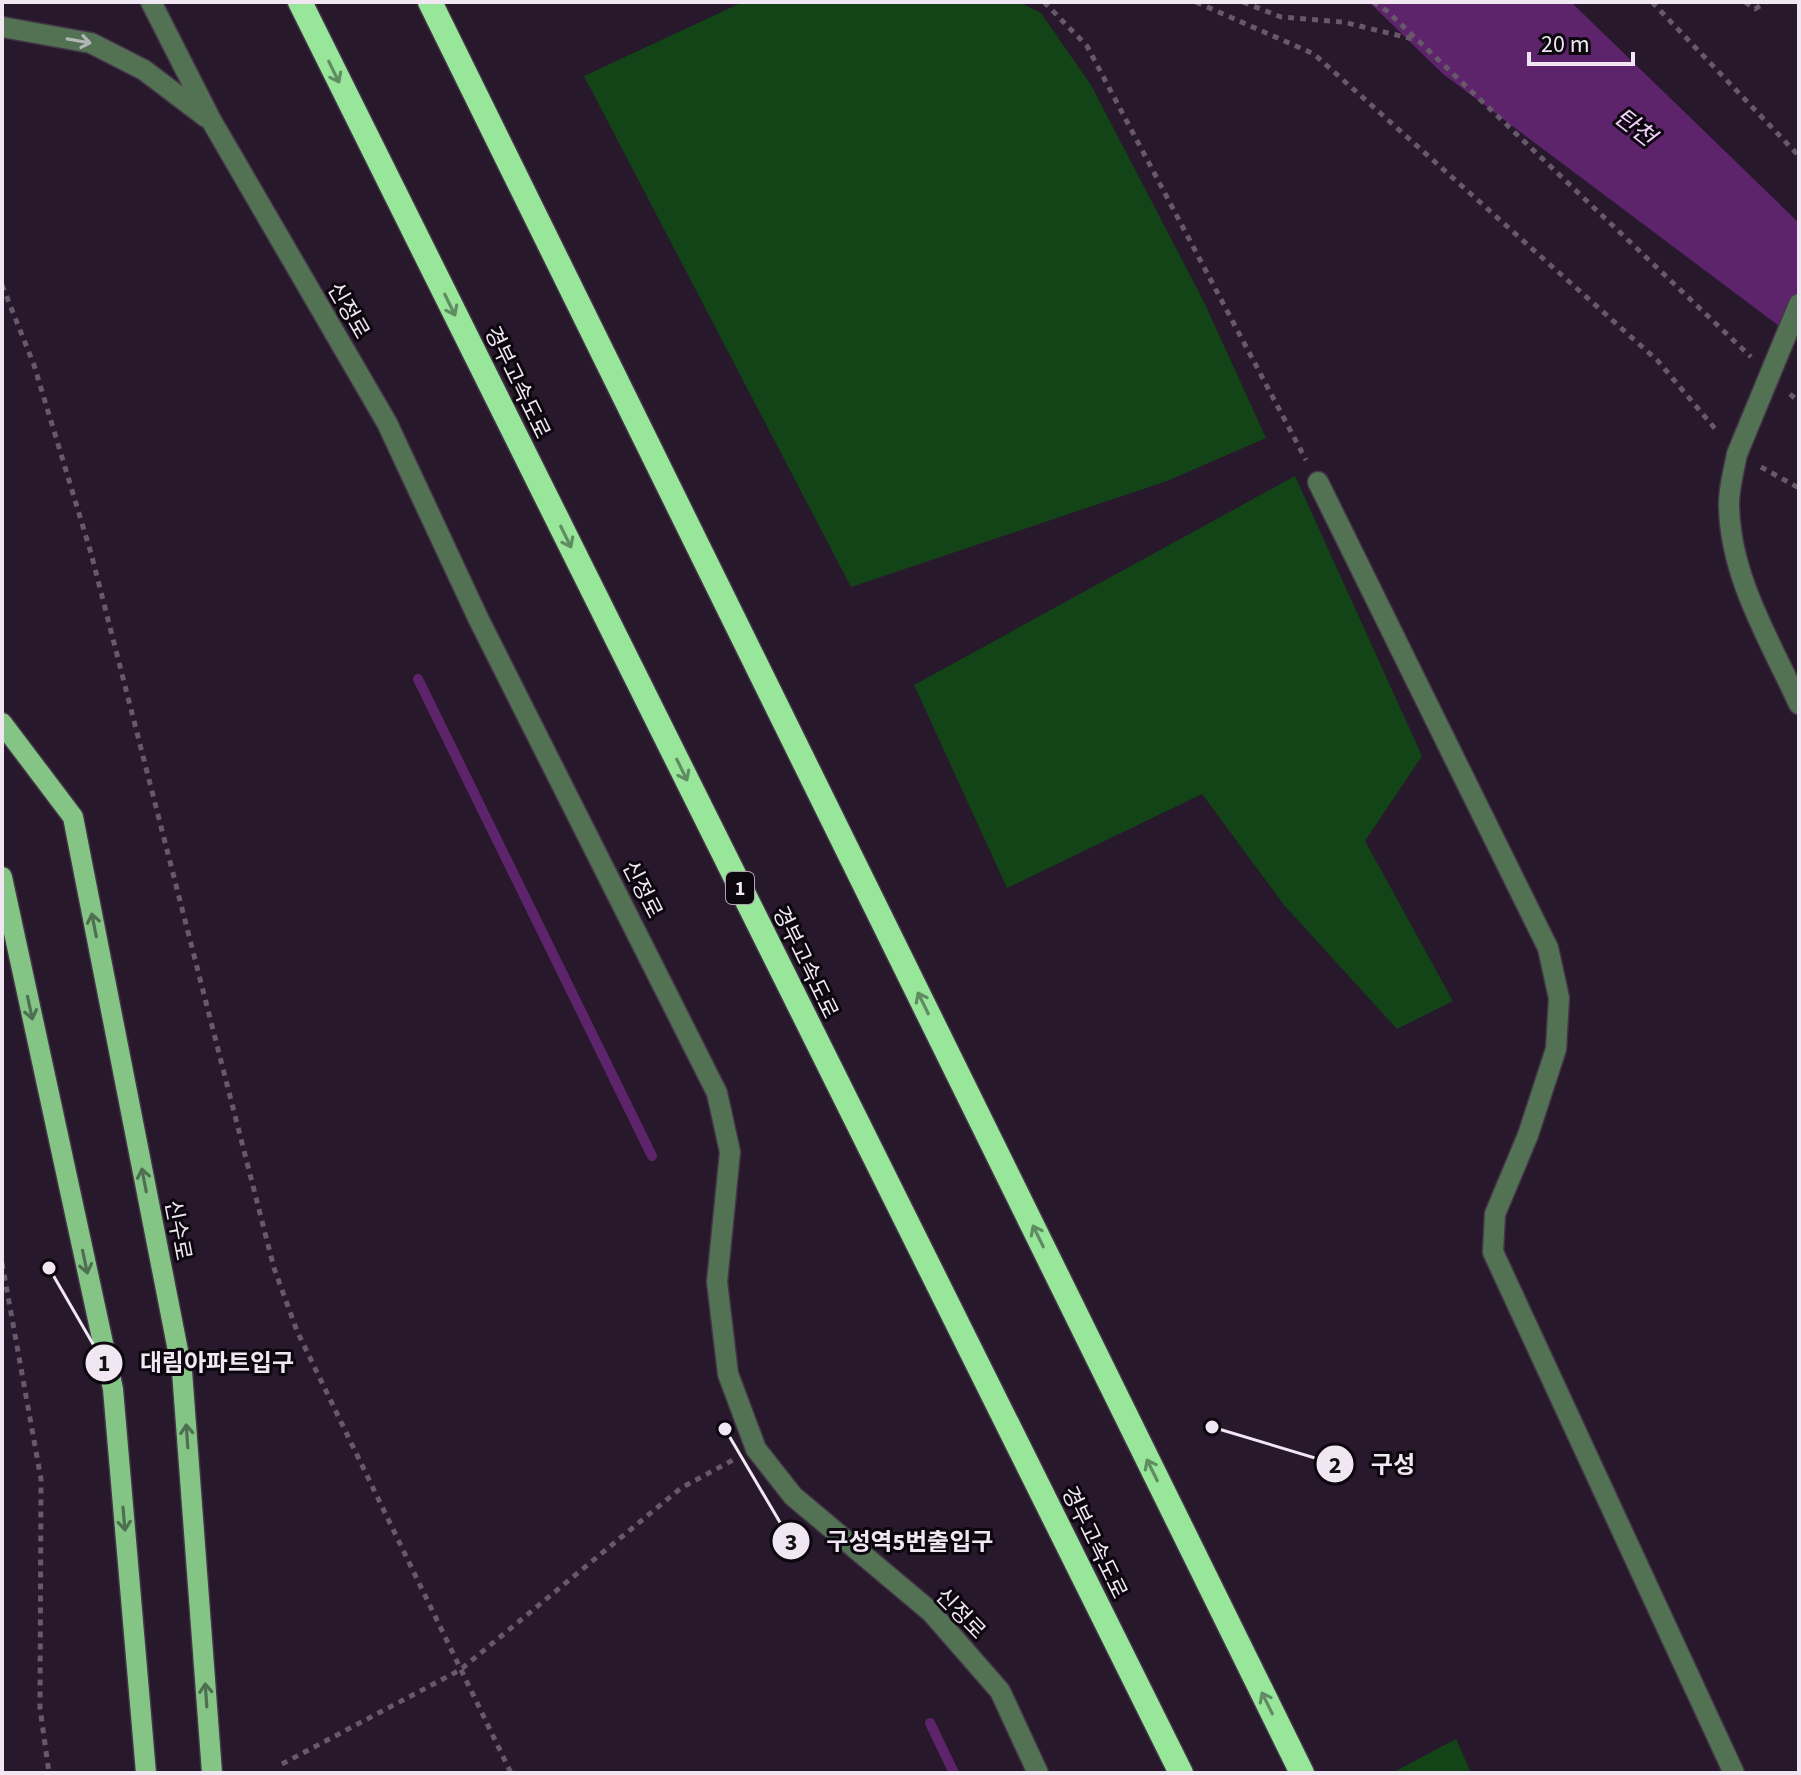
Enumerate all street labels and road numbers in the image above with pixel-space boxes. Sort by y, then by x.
street label: 신정로 [319,276,377,345]
street label: 경부고속도로 [476,321,558,444]
street label: 신정로 [614,855,670,924]
road number: 1 [726,872,754,904]
street label: 경부고속도로 [764,901,846,1024]
street label: 신수로 [157,1197,200,1263]
street label: 경부고속도로 [1053,1481,1135,1604]
street label: 신정로 [928,1581,993,1647]

